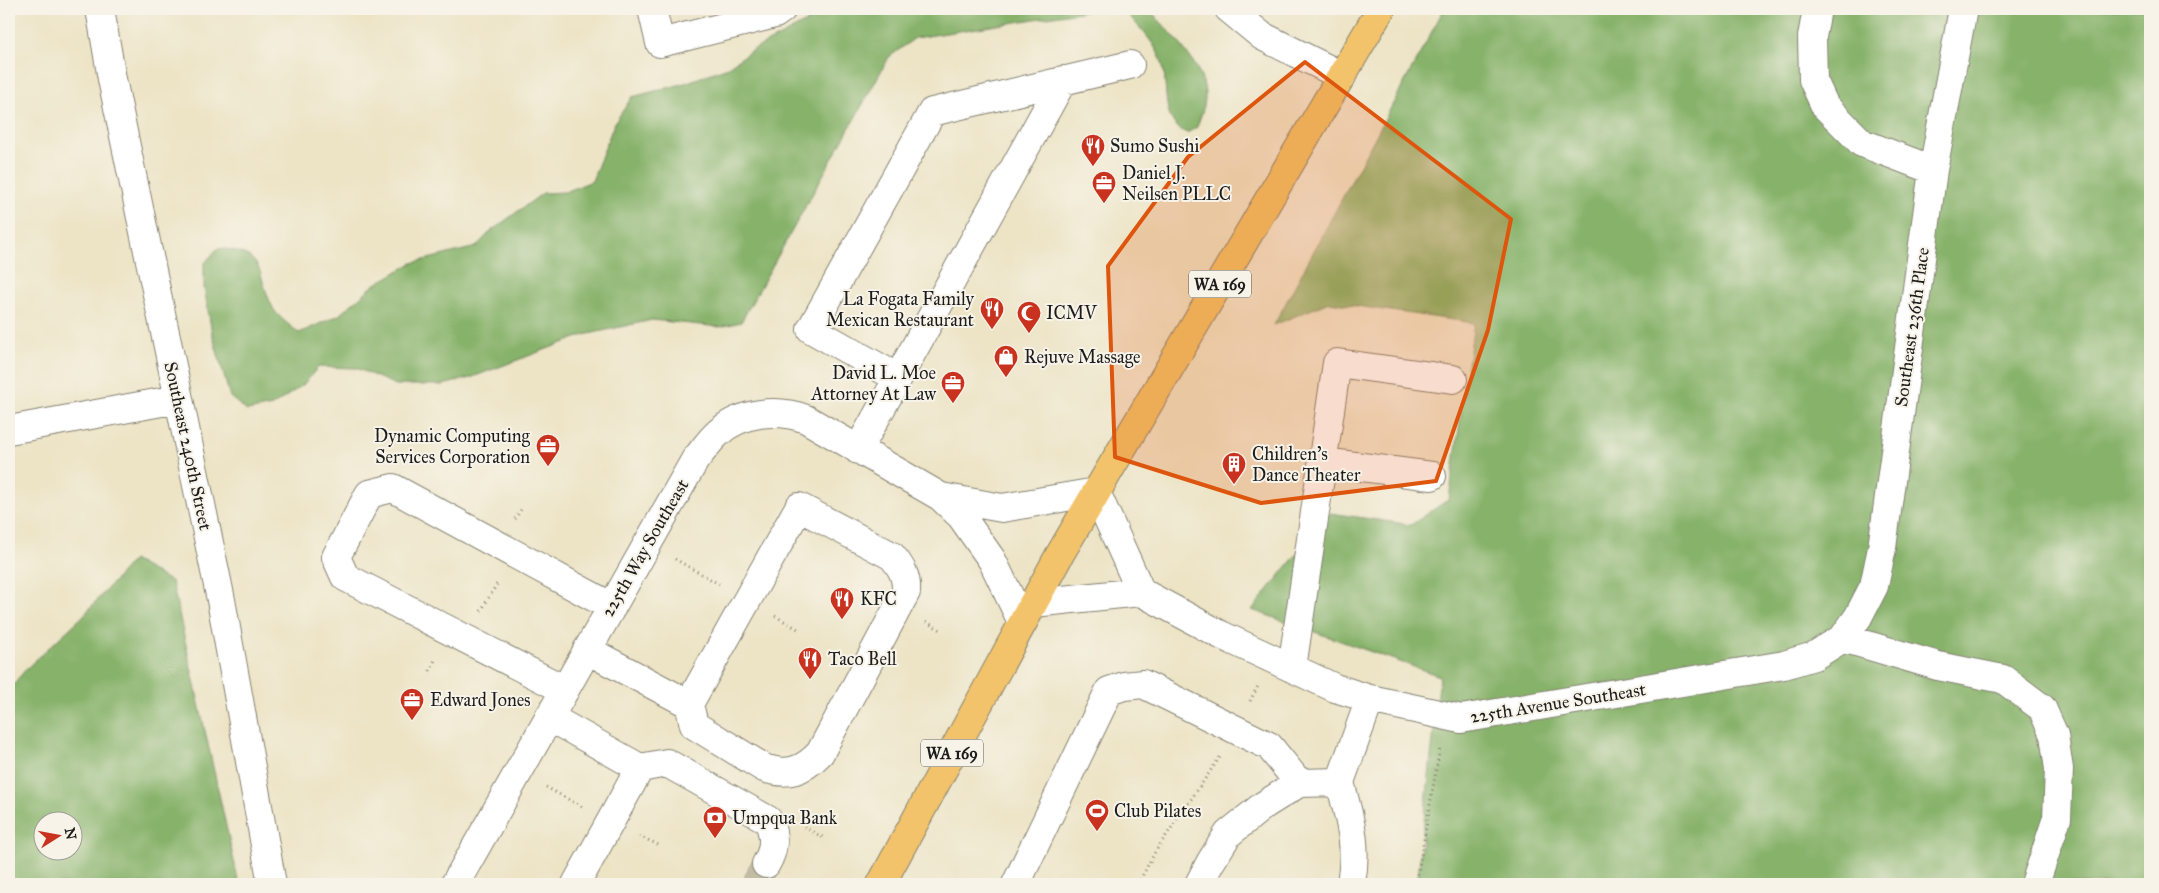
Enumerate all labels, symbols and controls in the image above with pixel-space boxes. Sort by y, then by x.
restaurant icon: Sumo Sushi [1080,133,1106,167]
place label: Sumo Sushi [1110,135,1200,157]
place label: Daniel J. Neilsen PLLC [1122,162,1231,205]
office icon: Daniel J. Neilsen PLLC [1091,170,1117,204]
street label: Southeast 236th Place [1890,246,1934,408]
road number: WA 169 [1189,270,1251,298]
place label: La Fogata Family Mexican Restaurant [826,288,975,331]
restaurant icon: La Fogata Family Mexican Restaurant [979,296,1005,330]
mosque icon: ICMV [1016,300,1042,334]
place label: ICMV [1046,302,1098,324]
shop icon: Rejuve Massage [993,344,1019,378]
place label: Rejuve Massage [1024,346,1141,369]
street label: Southeast 240th Street [159,360,217,533]
place label: David L. Moe Attorney At Law [810,362,936,405]
office icon: David L. Moe Attorney At Law [940,370,966,404]
place label: Dynamic Computing Services Corporation [374,425,531,468]
office icon: Dynamic Computing Services Corporation [535,433,561,467]
place label: Children's Dance Theater [1252,443,1361,486]
building icon: Children's Dance Theater [1221,451,1247,485]
street label: 225th Way Southeast [597,475,694,621]
restaurant icon: KFC [829,586,855,620]
place label: KFC [860,588,897,610]
restaurant icon: Taco Bell [797,646,823,680]
place label: Taco Bell [828,648,897,670]
street label: 225th Avenue Southeast [1469,678,1648,728]
office icon: Edward Jones [399,687,425,721]
place label: Edward Jones [430,689,531,712]
road number: WA 169 [921,740,983,766]
sports icon: Club Pilates [1084,798,1110,832]
place label: Club Pilates [1114,800,1201,822]
bank icon: Umpqua Bank [702,805,728,839]
place label: Umpqua Bank [732,807,838,830]
north arrow [32,810,82,860]
text: N [61,826,80,841]

